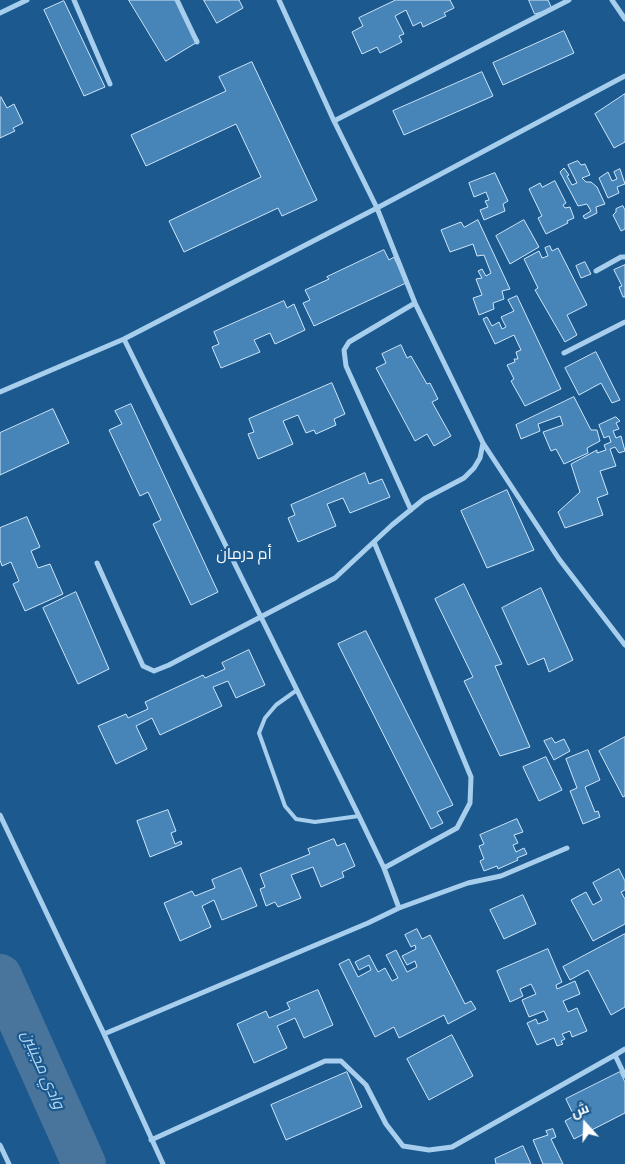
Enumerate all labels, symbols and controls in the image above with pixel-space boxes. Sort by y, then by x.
district label: أم درمان [216,545,272,565]
water label: وادي مجينين [16,1028,68,1112]
north arrow [560,1099,610,1149]
text: ش [569,1099,591,1120]

